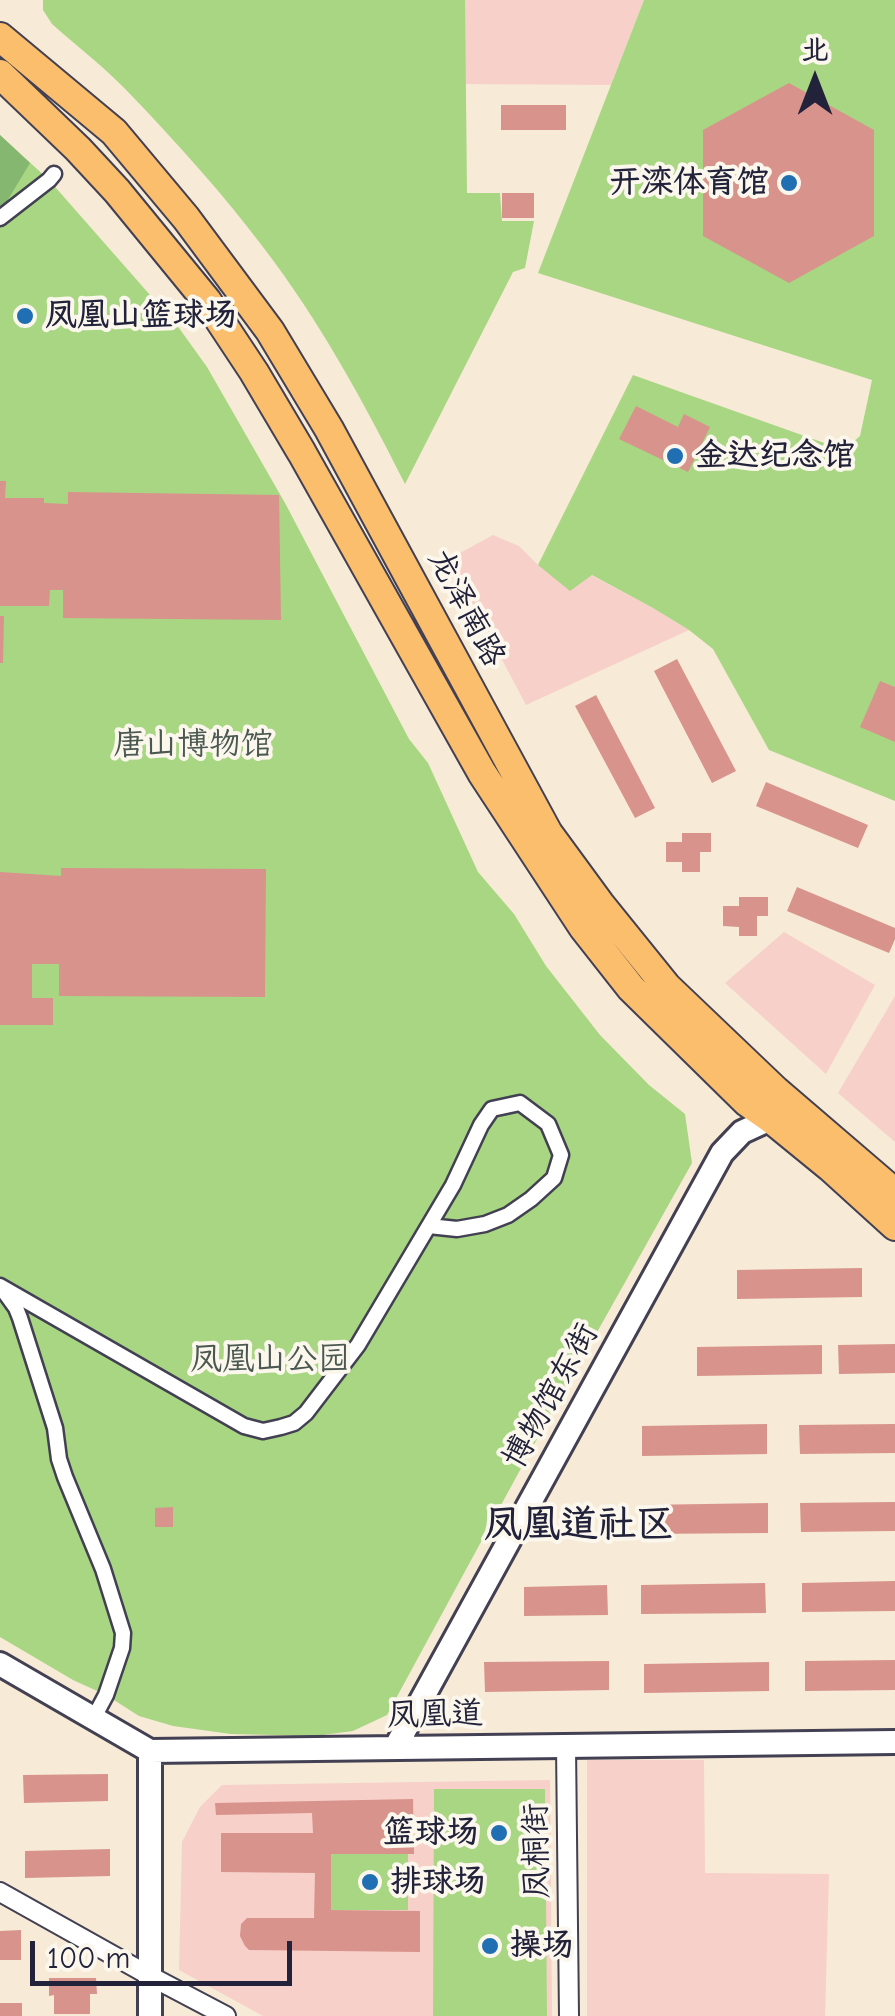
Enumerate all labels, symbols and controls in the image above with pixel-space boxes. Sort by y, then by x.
north arrow [765,30,865,130]
text: 北 [801,34,829,66]
place label: 开滦体育馆 [609,164,769,202]
marker: 开滦体育馆 [778,172,800,194]
place label: 凤凰山篮球场 [45,297,237,335]
marker: 凤凰山篮球场 [14,305,36,327]
place label: 金达纪念馆 [695,437,855,475]
marker: 金达纪念馆 [664,445,686,467]
street label: 龙泽南路 [419,542,513,674]
park label: 唐山博物馆 [113,726,273,764]
street label: 博物馆东街 [495,1317,607,1475]
park label: 凤凰山公园 [190,1341,350,1379]
district label: 凤凰道社区 [484,1502,674,1548]
street label: 凤凰道 [387,1695,483,1735]
street label: 凤桐街 [517,1803,557,1899]
place label: 篮球场 [383,1814,479,1852]
marker: 篮球场 [488,1822,510,1844]
place label: 排球场 [390,1863,486,1901]
marker: 排球场 [359,1871,381,1893]
scale bar [35,1921,298,1983]
place label: 操场 [510,1927,574,1965]
marker: 操场 [479,1935,501,1957]
text: 100 m [47,1941,130,1976]

